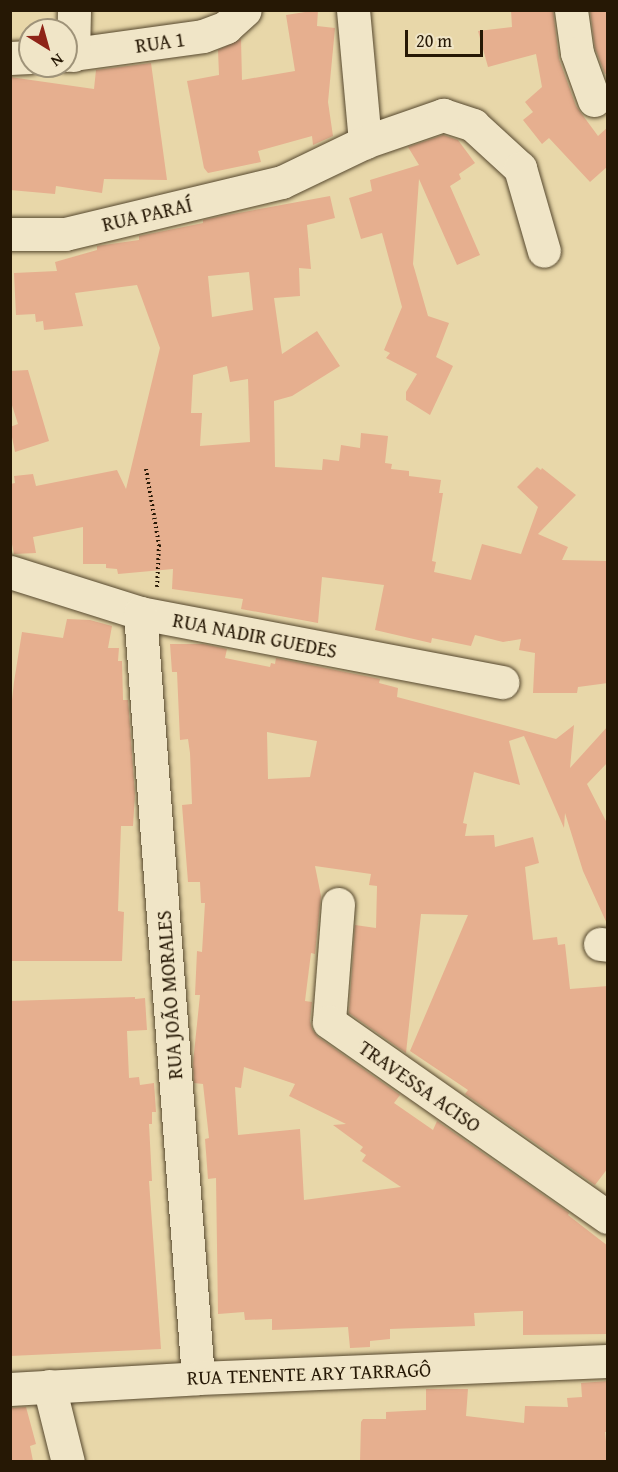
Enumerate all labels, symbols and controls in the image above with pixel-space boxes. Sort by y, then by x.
north arrow [18,18,78,78]
scale bar [408,18,486,56]
street label: RUA 1 [134,27,186,57]
text: 20 m [416,27,452,54]
text: N [46,48,69,74]
street label: RUA PARAÍ [100,192,194,236]
street label: RUA NADIR GUEDES [171,607,339,663]
street label: RUA JOÃO MORALES [151,910,187,1080]
street label: TRAVESSA ACISO [354,1035,486,1137]
street label: RUA TENENTE ARY TARRAGÔ [186,1357,432,1389]

